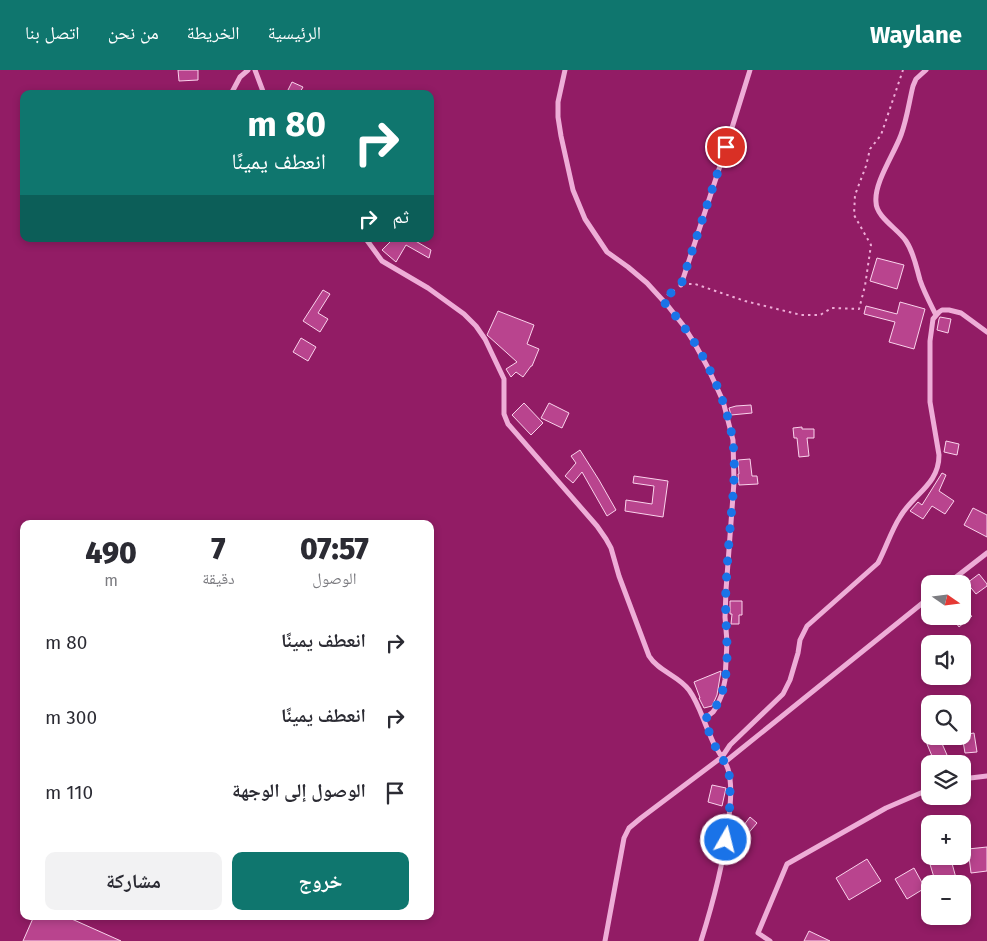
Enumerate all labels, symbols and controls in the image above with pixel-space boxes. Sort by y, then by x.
text: Waylane [870,21,962,49]
text: اتصل بنا [25,22,80,44]
text: من نحن [108,22,159,44]
text: الخريطة [187,22,240,44]
text: الرئيسية [268,22,321,44]
text: 80 m [247,103,326,145]
icon: right [344,110,409,175]
pin [705,126,747,168]
icon: arrive [712,133,740,161]
text: انعطف يمينًا [231,148,326,175]
icon: right [354,205,382,233]
text: ثم [392,205,409,228]
text: 7 [211,531,226,567]
text: 07:57 [300,531,369,567]
text: 490 [85,535,137,571]
text: دقيقة [202,569,235,588]
text: الوصول [312,569,357,588]
text: m [104,571,118,590]
north arrow [921,575,971,625]
map controls [921,575,971,925]
text: انعطف يمينًا [281,629,366,652]
icon: right [381,629,409,657]
text: 80 m [45,631,87,654]
button: sound [921,635,971,685]
button: search [921,695,971,745]
text: انعطف يمينًا [281,704,366,727]
icon: right [381,704,409,732]
text: 300 m [45,706,97,729]
button: layers [921,755,971,805]
text: الوصول إلى الوجهة [232,779,366,802]
icon: arrive [381,779,409,807]
text: 110 m [45,781,93,804]
position arrow [699,813,751,865]
button: + [921,815,971,865]
button: مشاركة [45,852,222,910]
button: خروج [232,852,409,910]
button: − [921,875,971,925]

